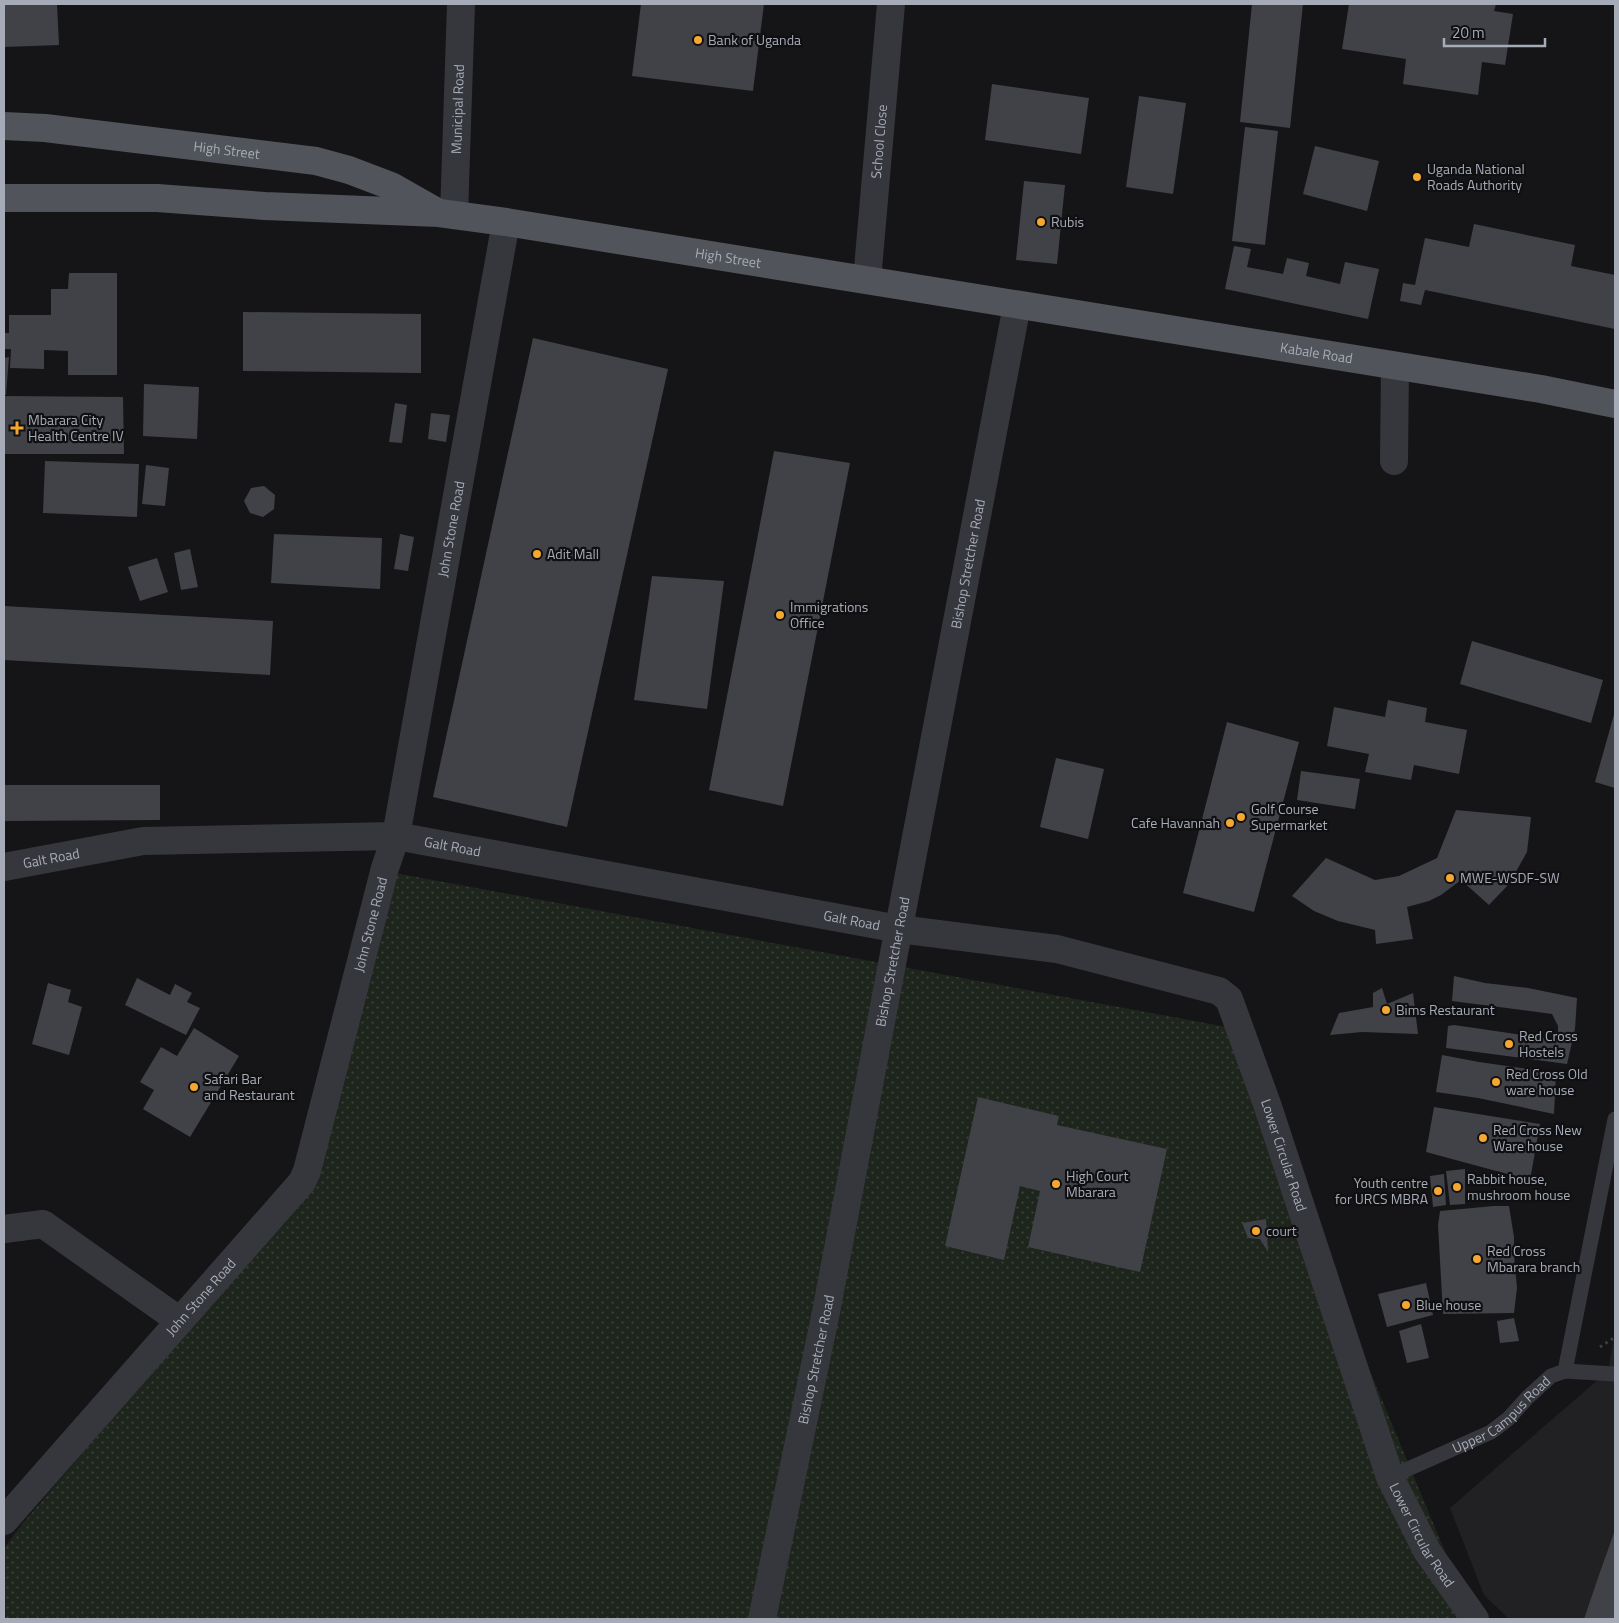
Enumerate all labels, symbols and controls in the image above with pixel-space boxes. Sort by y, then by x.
scale bar [1444,15,1545,47]
text: 20 m [1452,21,1485,44]
place label: Bank of Uganda [708,29,801,50]
marker: Bank of Uganda [692,34,704,46]
street label: Municipal Road [445,64,469,154]
street label: School Close [865,104,892,179]
street label: High Street [192,135,261,164]
place label: Uganda National Roads Authority [1427,158,1525,195]
marker: Uganda National Roads Authority [1411,171,1423,183]
place label: Rubis [1051,211,1084,232]
marker: Rubis [1035,216,1047,228]
street label: High Street [694,242,763,273]
street label: Kabale Road [1279,336,1354,368]
place label: Mbarara City Health Centre IV [28,409,124,446]
marker: Mbarara City Health Centre IV [10,421,24,435]
street label: John Stone Road [432,479,469,579]
street label: Bishop Stretcher Road [945,497,990,630]
place label: Adit Mall [547,543,599,564]
marker: Adit Mall [531,548,543,560]
place label: Immigrations Office [790,596,868,633]
marker: Immigrations Office [774,609,786,621]
place label: Golf Course Supermarket [1251,798,1327,835]
marker: Golf Course Supermarket [1235,811,1247,823]
place label: Cafe Havannah [1131,812,1220,833]
marker: Cafe Havannah [1224,817,1236,829]
street label: Galt Road [423,830,483,861]
street label: Galt Road [21,842,81,873]
place label: MWE-WSDF-SW [1460,867,1560,888]
marker: MWE-WSDF-SW [1444,872,1456,884]
street label: John Stone Road [348,875,392,974]
street label: Bishop Stretcher Road [869,895,915,1028]
street label: Galt Road [822,904,882,935]
place label: Bims Restaurant [1396,999,1495,1020]
marker: Bims Restaurant [1380,1004,1392,1016]
place label: Red Cross Hostels [1519,1025,1578,1062]
marker: Red Cross Hostels [1503,1038,1515,1050]
place label: Red Cross Old ware house [1506,1063,1588,1100]
place label: Safari Bar and Restaurant [204,1068,295,1105]
marker: Red Cross Old ware house [1490,1076,1502,1088]
marker: Safari Bar and Restaurant [188,1081,200,1093]
street label: Lower Circular Road [1256,1096,1313,1214]
place label: Red Cross New Ware house [1493,1119,1582,1156]
marker: Red Cross New Ware house [1477,1132,1489,1144]
place label: High Court Mbarara [1066,1165,1128,1202]
place label: Rabbit house, mushroom house [1467,1168,1570,1205]
place label: Youth centre for URCS MBRA [1335,1172,1429,1209]
marker: High Court Mbarara [1050,1178,1062,1190]
marker: Rabbit house, mushroom house [1451,1181,1463,1193]
marker: Youth centre for URCS MBRA [1432,1185,1444,1197]
place label: court [1266,1220,1297,1241]
marker: court [1250,1225,1262,1237]
place label: Red Cross Mbarara branch [1487,1240,1580,1277]
street label: John Stone Road [160,1253,240,1340]
marker: Red Cross Mbarara branch [1471,1253,1483,1265]
street label: Bishop Stretcher Road [792,1293,839,1426]
place label: Blue house [1416,1294,1481,1315]
marker: Blue house [1400,1299,1412,1311]
street label: Upper Campus Road [1449,1371,1555,1458]
street label: Lower Circular Road [1384,1479,1460,1591]

